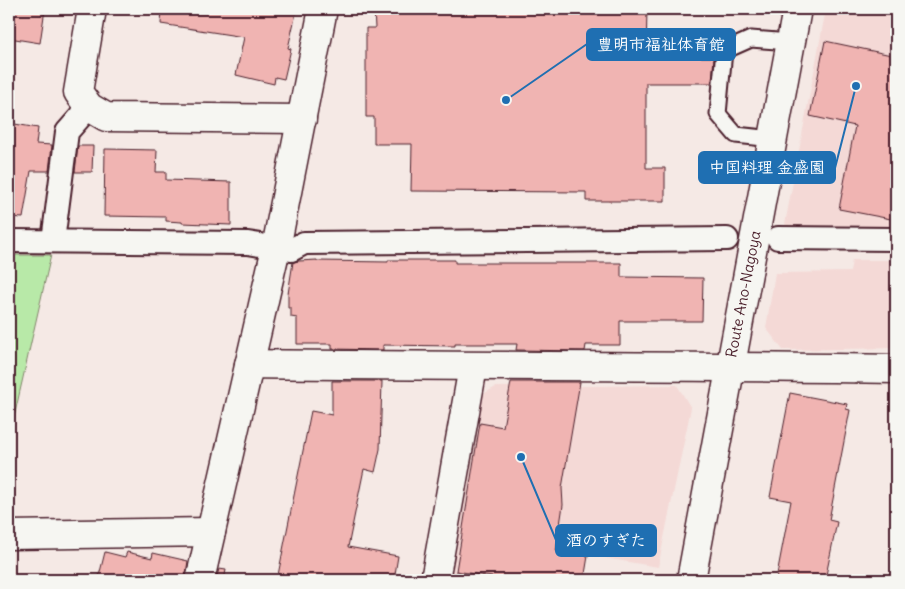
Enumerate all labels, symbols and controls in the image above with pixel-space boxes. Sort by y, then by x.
callout: 豊明市福祉体育館 [587,29,735,60]
text: 豊明市福祉体育館 [597,34,725,54]
callout: 中国料理 金盛園 [699,152,835,183]
text: 中国料理 金盛園 [709,157,825,177]
street label: Route Ano-Nagoya [721,228,765,359]
callout: 酒のすぎた [556,525,656,556]
text: 酒のすぎた [566,530,646,550]

